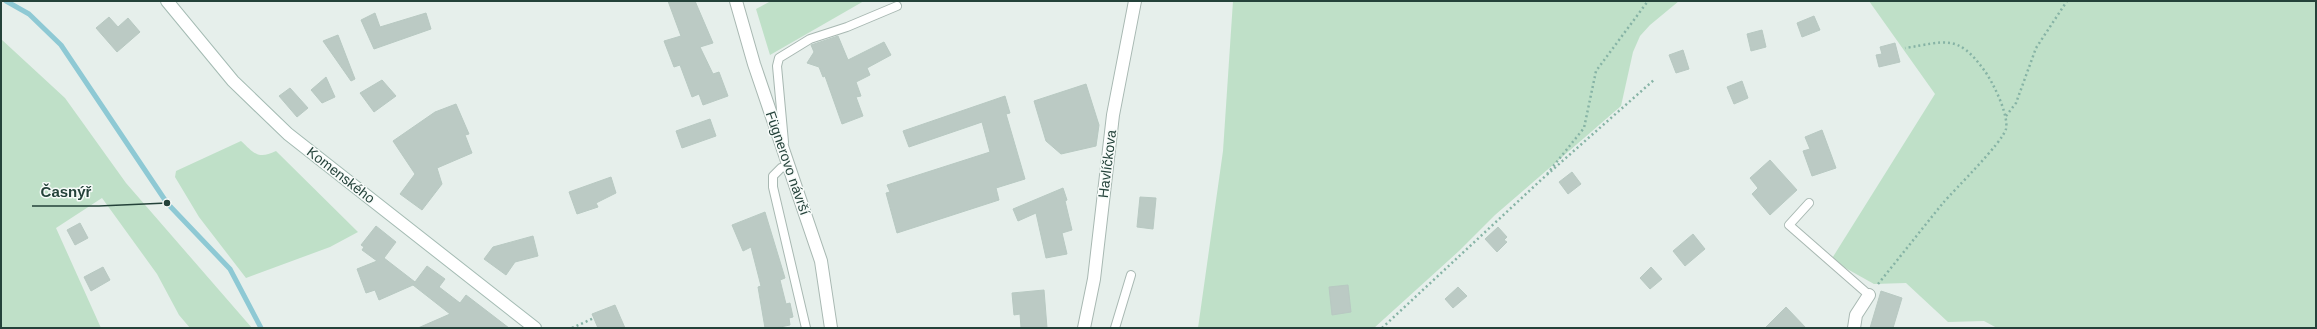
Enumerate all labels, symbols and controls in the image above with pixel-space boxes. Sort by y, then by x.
street label: Fügnerovo návrší [763,109,813,217]
street label: Havlíčkova [1095,129,1119,199]
street label: Komenského [304,144,378,207]
callout: Časnýř [32,179,99,206]
text: Časnýř [41,183,92,200]

